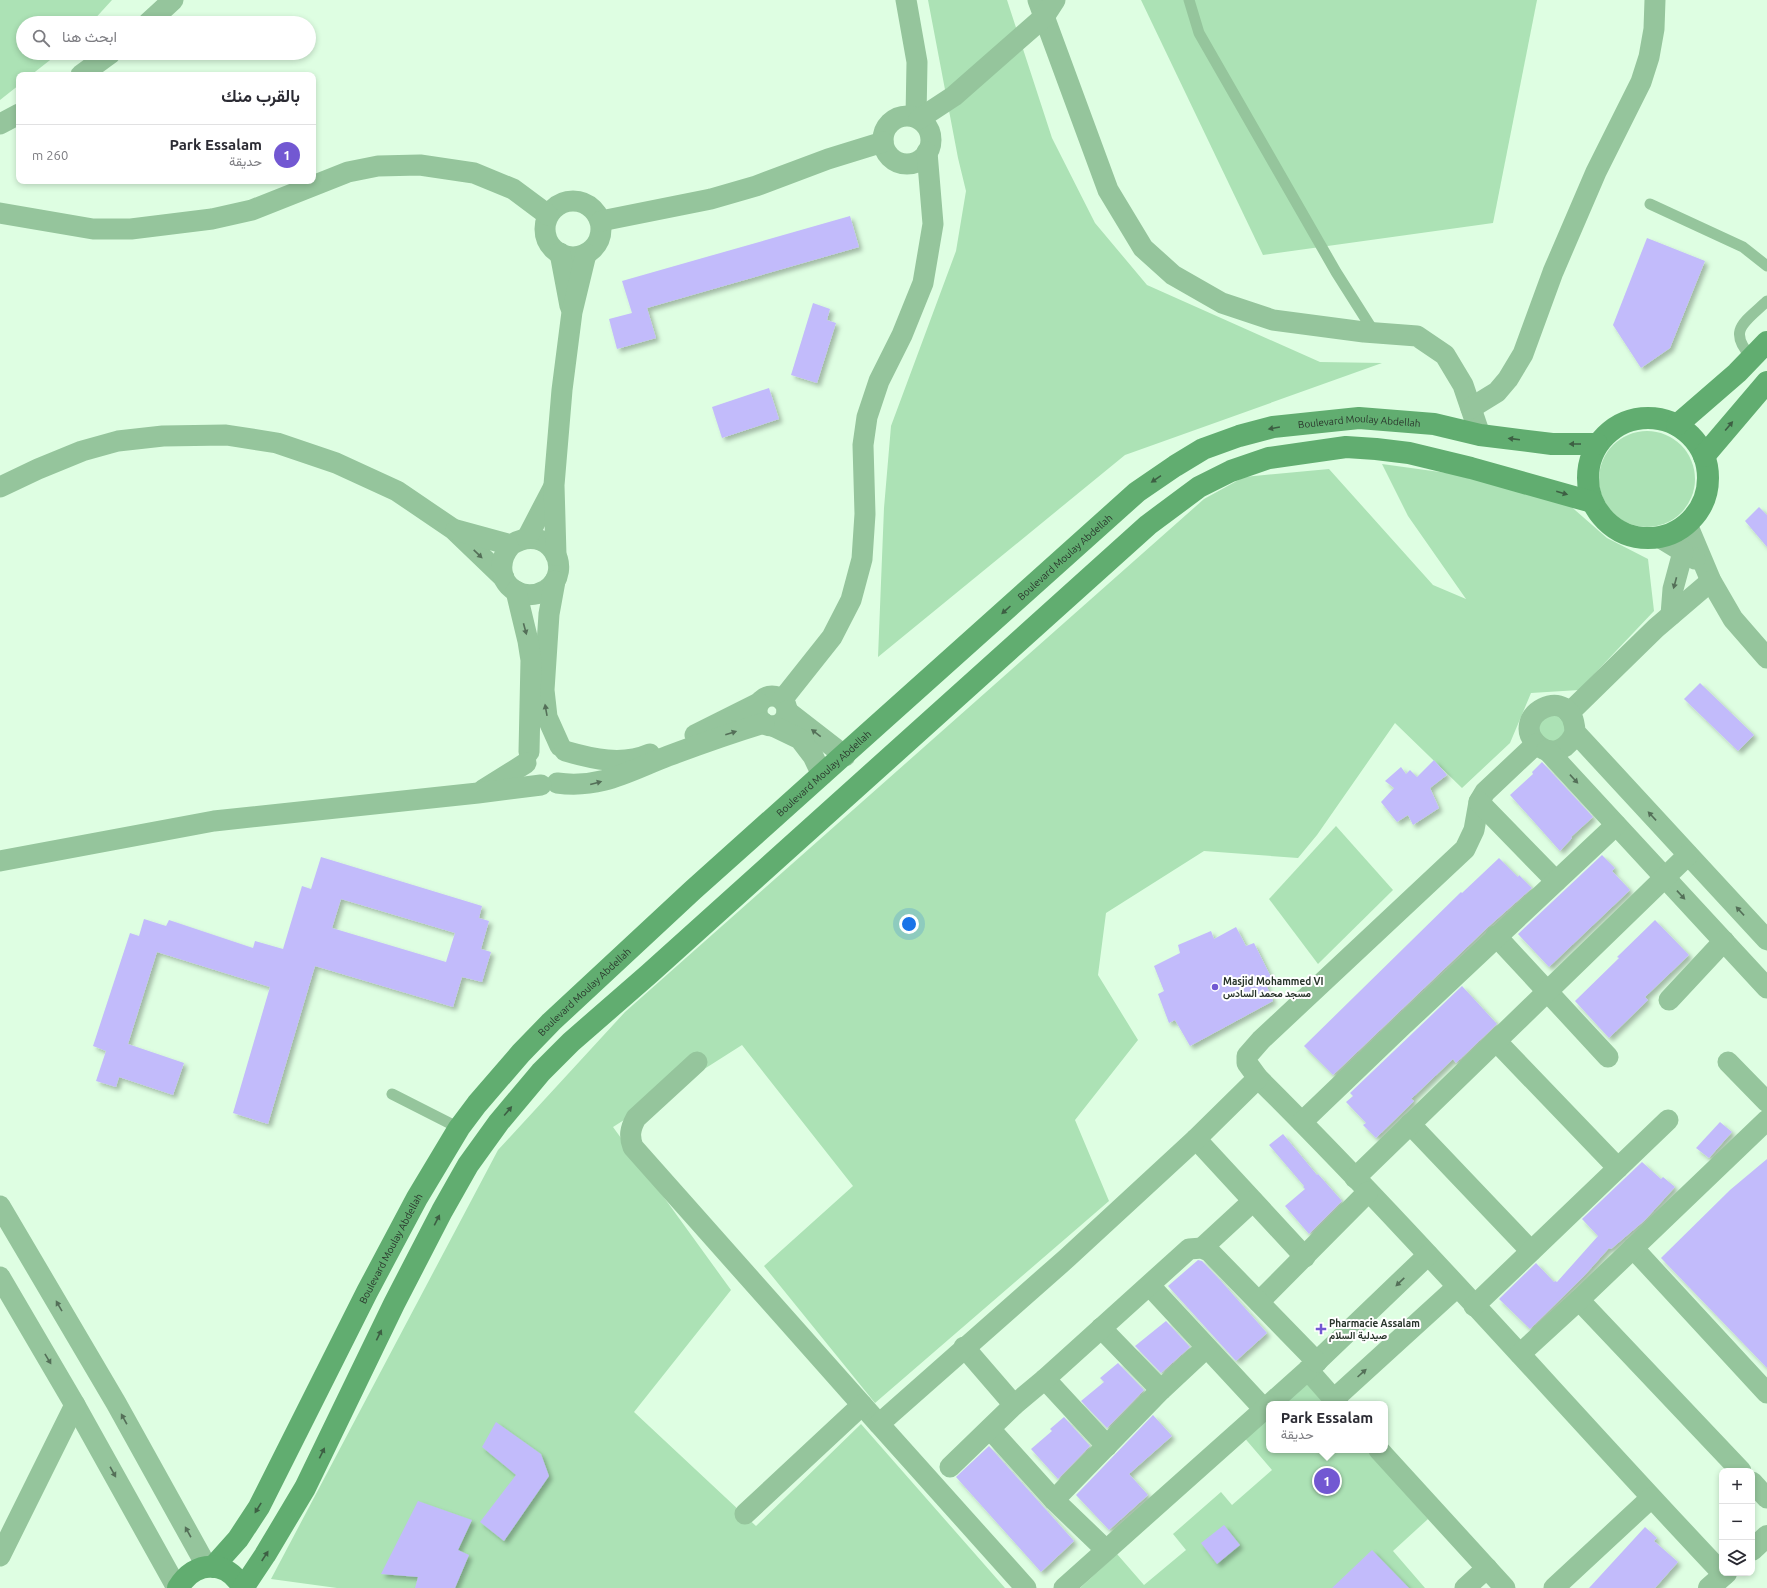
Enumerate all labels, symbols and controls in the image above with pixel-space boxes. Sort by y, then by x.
search box [16,16,316,60]
icon: search [30,27,52,49]
text: ابحث هنا [62,28,117,45]
text: بالقرب منك [221,86,300,105]
text: Park Essalam [169,136,262,153]
text: 260 m [32,148,68,162]
text: 1 [283,148,291,162]
text: حديقة [229,154,262,168]
street label: Boulevard Moulay Abdellah [1297,413,1421,430]
one-way arrow [1724,420,1733,431]
one-way arrow [1268,425,1280,431]
one-way arrow [1508,436,1520,442]
one-way arrow [1568,441,1581,447]
one-way arrow [1151,475,1161,483]
one-way arrow [1556,490,1568,496]
street label: Boulevard Moulay Abdellah [1015,512,1114,602]
one-way arrow [473,549,483,559]
one-way arrow [1671,577,1677,589]
one-way arrow [1000,606,1011,615]
one-way arrow [522,623,528,635]
one-way arrow [543,704,549,716]
street label: Boulevard Moulay Abdellah [774,728,873,819]
one-way arrow [810,729,821,737]
one-way arrow [725,730,737,736]
one-way arrow [1569,774,1579,784]
one-way arrow [590,780,602,786]
one-way arrow [1647,811,1657,821]
one-way arrow [1676,890,1686,900]
one-way arrow [1736,906,1745,916]
your location [899,914,919,934]
street label: Boulevard Moulay Abdellah [536,946,633,1038]
place label: Masjid Mohammed VI مسجد محمد السادس [1223,976,1324,1000]
marker: Masjid Mohammed VI مسجد محمد السادس [1210,982,1220,992]
one-way arrow [504,1106,513,1116]
street label: Boulevard Moulay Abdellah [357,1191,425,1305]
one-way arrow [434,1214,441,1225]
one-way arrow [1395,1278,1405,1287]
one-way arrow [56,1301,63,1312]
place label: Pharmacie Assalam صيدلية السلام [1329,1318,1420,1342]
marker: Pharmacie Assalam صيدلية السلام [1316,1324,1326,1334]
one-way arrow [376,1330,382,1341]
one-way arrow [45,1353,52,1365]
one-way arrow [1358,1369,1367,1378]
popup [1266,1401,1388,1453]
text: Park Essalam [1281,1409,1373,1426]
one-way arrow [121,1413,128,1425]
text: حديقة [1281,1427,1314,1441]
one-way arrow [319,1447,325,1458]
one-way arrow [109,1466,116,1478]
pin: 1 [1314,1466,1340,1496]
map controls [1719,1468,1755,1576]
button: + [1719,1468,1755,1504]
one-way arrow [255,1502,262,1514]
button: − [1719,1504,1755,1540]
one-way arrow [184,1527,191,1538]
button: layers [1719,1540,1755,1576]
one-way arrow [261,1550,268,1561]

